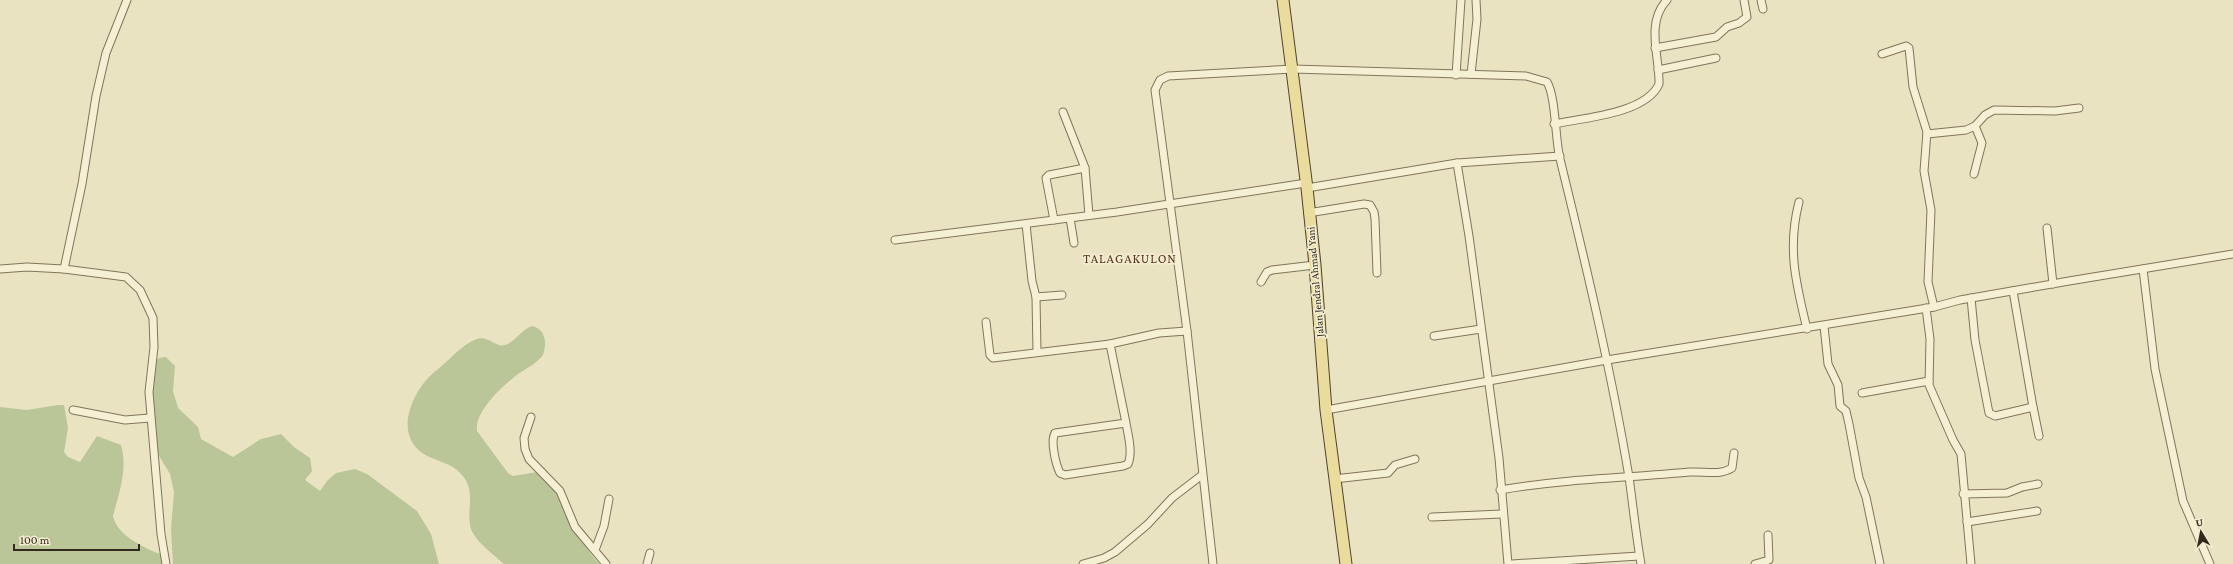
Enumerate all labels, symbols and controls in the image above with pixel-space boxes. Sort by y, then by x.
street label: Jalan Jendral Ahmad Yani [1304,226,1327,339]
district label: TALAGAKULON [1083,251,1177,266]
north arrow [2181,512,2221,552]
text: U [2195,516,2204,529]
scale bar [14,526,139,552]
text: 100 m [20,533,50,547]

